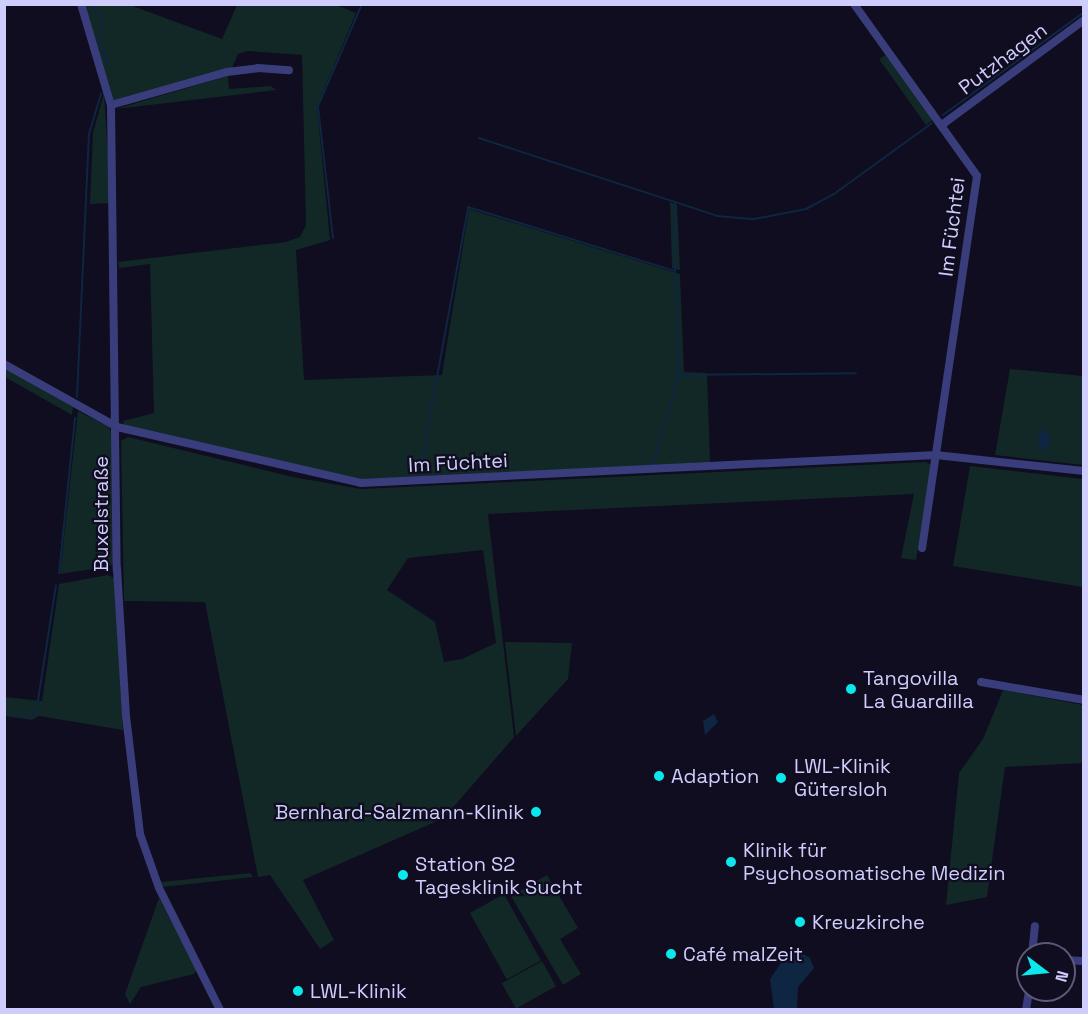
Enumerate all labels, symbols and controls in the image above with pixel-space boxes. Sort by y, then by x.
street label: Putzhagen [954,18,1052,100]
street label: Im Füchtei [934,176,970,278]
street label: Im Füchtei [408,448,508,478]
street label: Buxelstraße [89,456,113,572]
place label: Tangovilla La Guardilla [863,666,974,713]
marker: Tangovilla La Guardilla [844,682,858,696]
place label: LWL-Klinik Gütersloh [794,754,891,801]
place label: Adaption [671,764,759,788]
marker: Adaption [652,769,666,783]
marker: LWL-Klinik Gütersloh [772,769,790,787]
place label: Bernhard-Salzmann-Klinik [275,800,524,824]
marker: Bernhard-Salzmann-Klinik [529,805,543,819]
place label: Klinik für Psychosomatische Medizin [743,838,1005,885]
place label: Station S2 Tagesklinik Sucht [415,852,583,899]
marker: Klinik für Psychosomatische Medizin [724,855,738,869]
marker: Station S2 Tagesklinik Sucht [396,868,410,882]
place label: Kreuzkirche [812,910,925,934]
marker: Kreuzkirche [793,915,807,929]
place label: Café malZeit [683,942,803,966]
north arrow [1016,942,1076,1002]
marker: Café malZeit [664,947,678,961]
text: N [1050,968,1073,985]
place label: LWL-Klinik [310,979,407,1003]
marker: LWL-Klinik [291,984,305,998]

